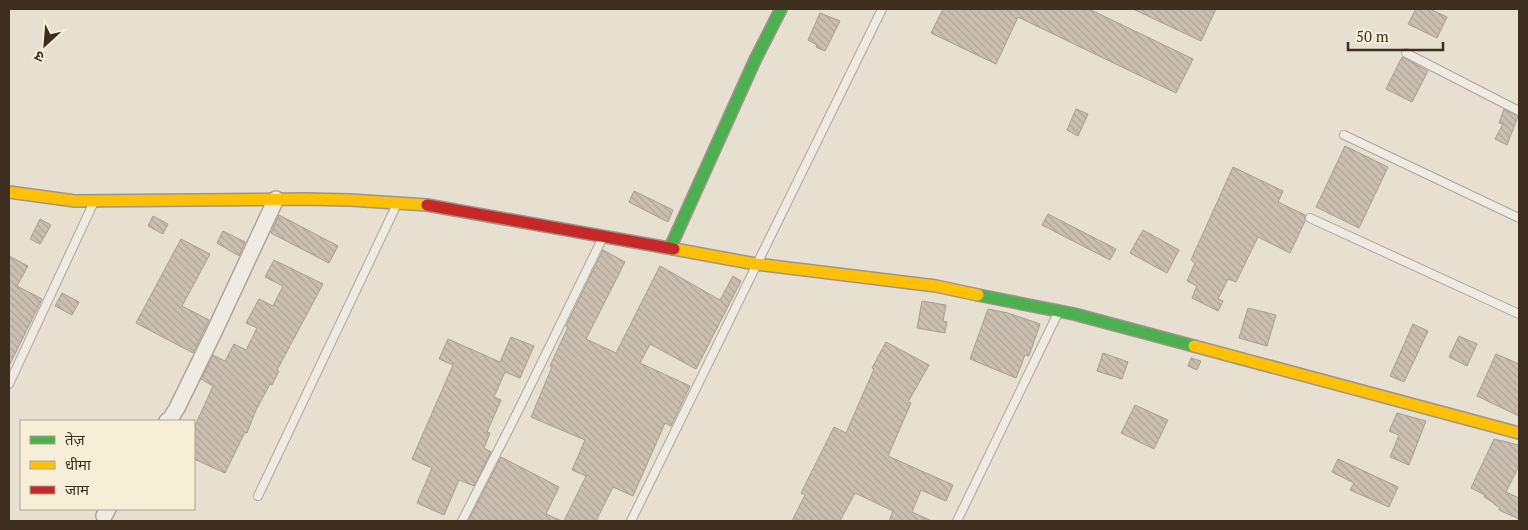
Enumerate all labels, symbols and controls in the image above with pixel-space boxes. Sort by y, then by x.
north arrow [20,20,70,70]
scale bar [1348,20,1443,52]
text: 50 m [1356,26,1389,46]
text: उ [31,46,47,67]
legend [20,420,195,510]
text: तेज़ [65,429,86,449]
text: धीमा [65,454,92,474]
text: जाम [65,479,90,499]

